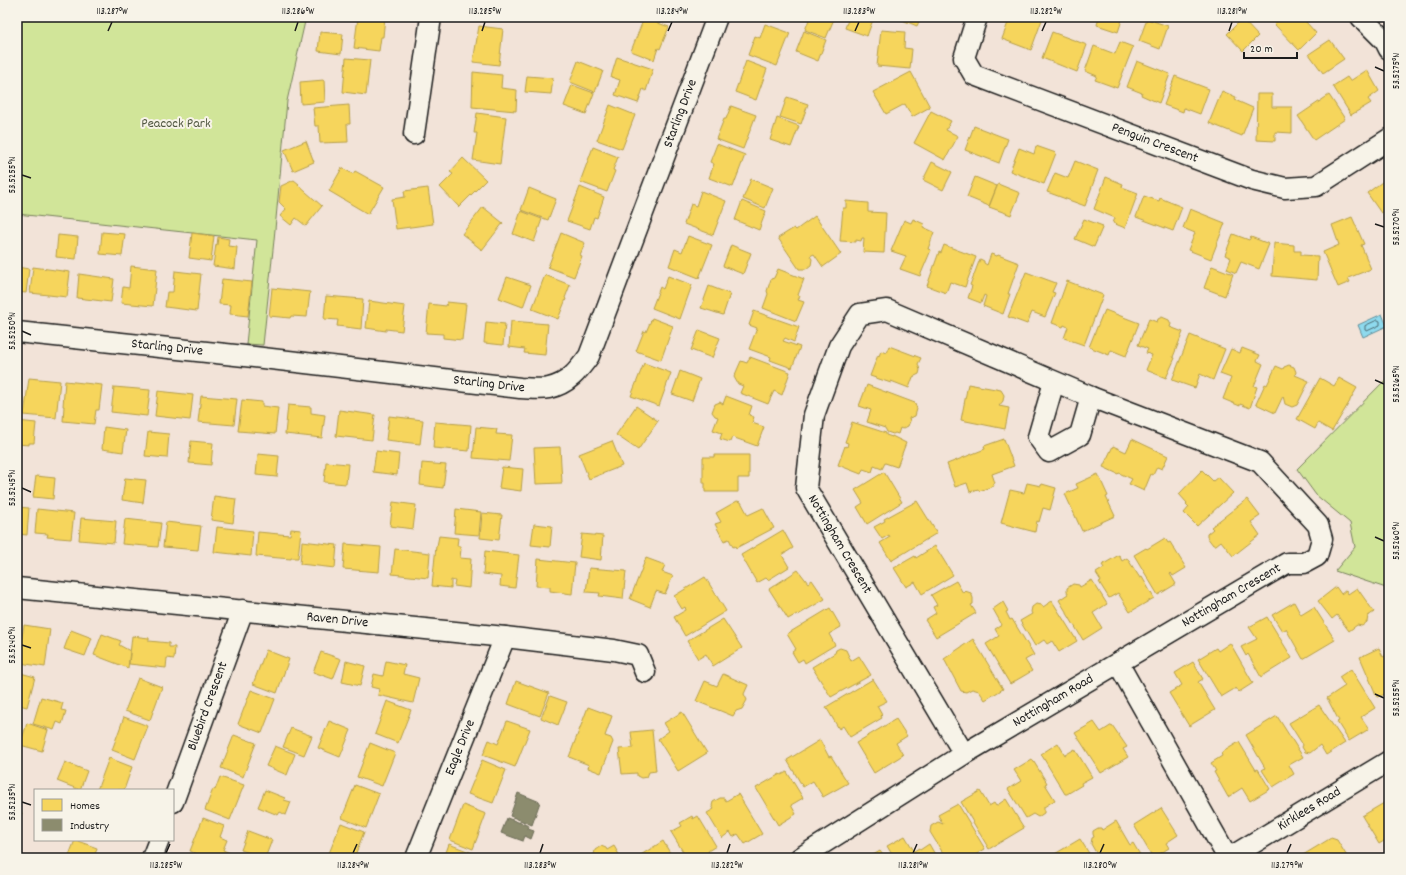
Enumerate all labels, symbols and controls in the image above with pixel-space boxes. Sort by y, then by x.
text: 113.287°W [96,5,128,19]
text: 113.286°W [282,5,315,19]
text: 113.285°W [469,5,501,19]
text: 113.284°W [656,5,688,19]
text: 113.283°W [843,5,875,19]
text: 113.282°W [1030,5,1062,19]
text: 113.281°W [1217,5,1247,19]
scale bar [1244,34,1297,60]
text: 20 m [1250,41,1273,58]
text: 53.5275°N [1390,53,1404,89]
street label: Starling Drive [659,76,703,151]
park label: Peacock Park [141,114,211,134]
street label: Penguin Crescent [1109,118,1201,169]
text: 53.5255°N [6,156,20,194]
text: 53.5270°N [1390,208,1404,246]
text: 53.5250°N [6,312,20,350]
street label: Starling Drive [130,334,204,362]
text: 53.5265°N [1390,365,1404,403]
street label: Starling Drive [452,370,525,398]
text: 53.5245°N [6,470,20,506]
street label: Nottingham Crescent [802,491,877,598]
text: 53.5260°N [1390,522,1404,560]
street label: Nottingham Crescent [1178,559,1285,633]
street label: Raven Drive [305,607,369,633]
text: 53.5240°N [6,626,20,664]
street label: Bluebird Crescent [183,659,233,754]
street label: Nottingham Road [1009,669,1097,733]
text: 53.5255°N [1390,679,1404,717]
street label: Eagle Drive [440,717,481,779]
street label: Kirklees Road [1274,782,1345,836]
text: 53.5235°N [6,783,20,820]
legend [34,789,174,841]
text: Homes [70,798,100,815]
text: Industry [70,818,110,835]
text: 113.285°W [150,859,182,873]
text: 113.284°W [337,859,369,873]
text: 113.283°W [524,859,556,873]
text: 113.282°W [711,859,743,873]
text: 113.281°W [898,859,928,873]
text: 113.280°W [1083,859,1117,873]
text: 113.279°W [1271,859,1303,873]

